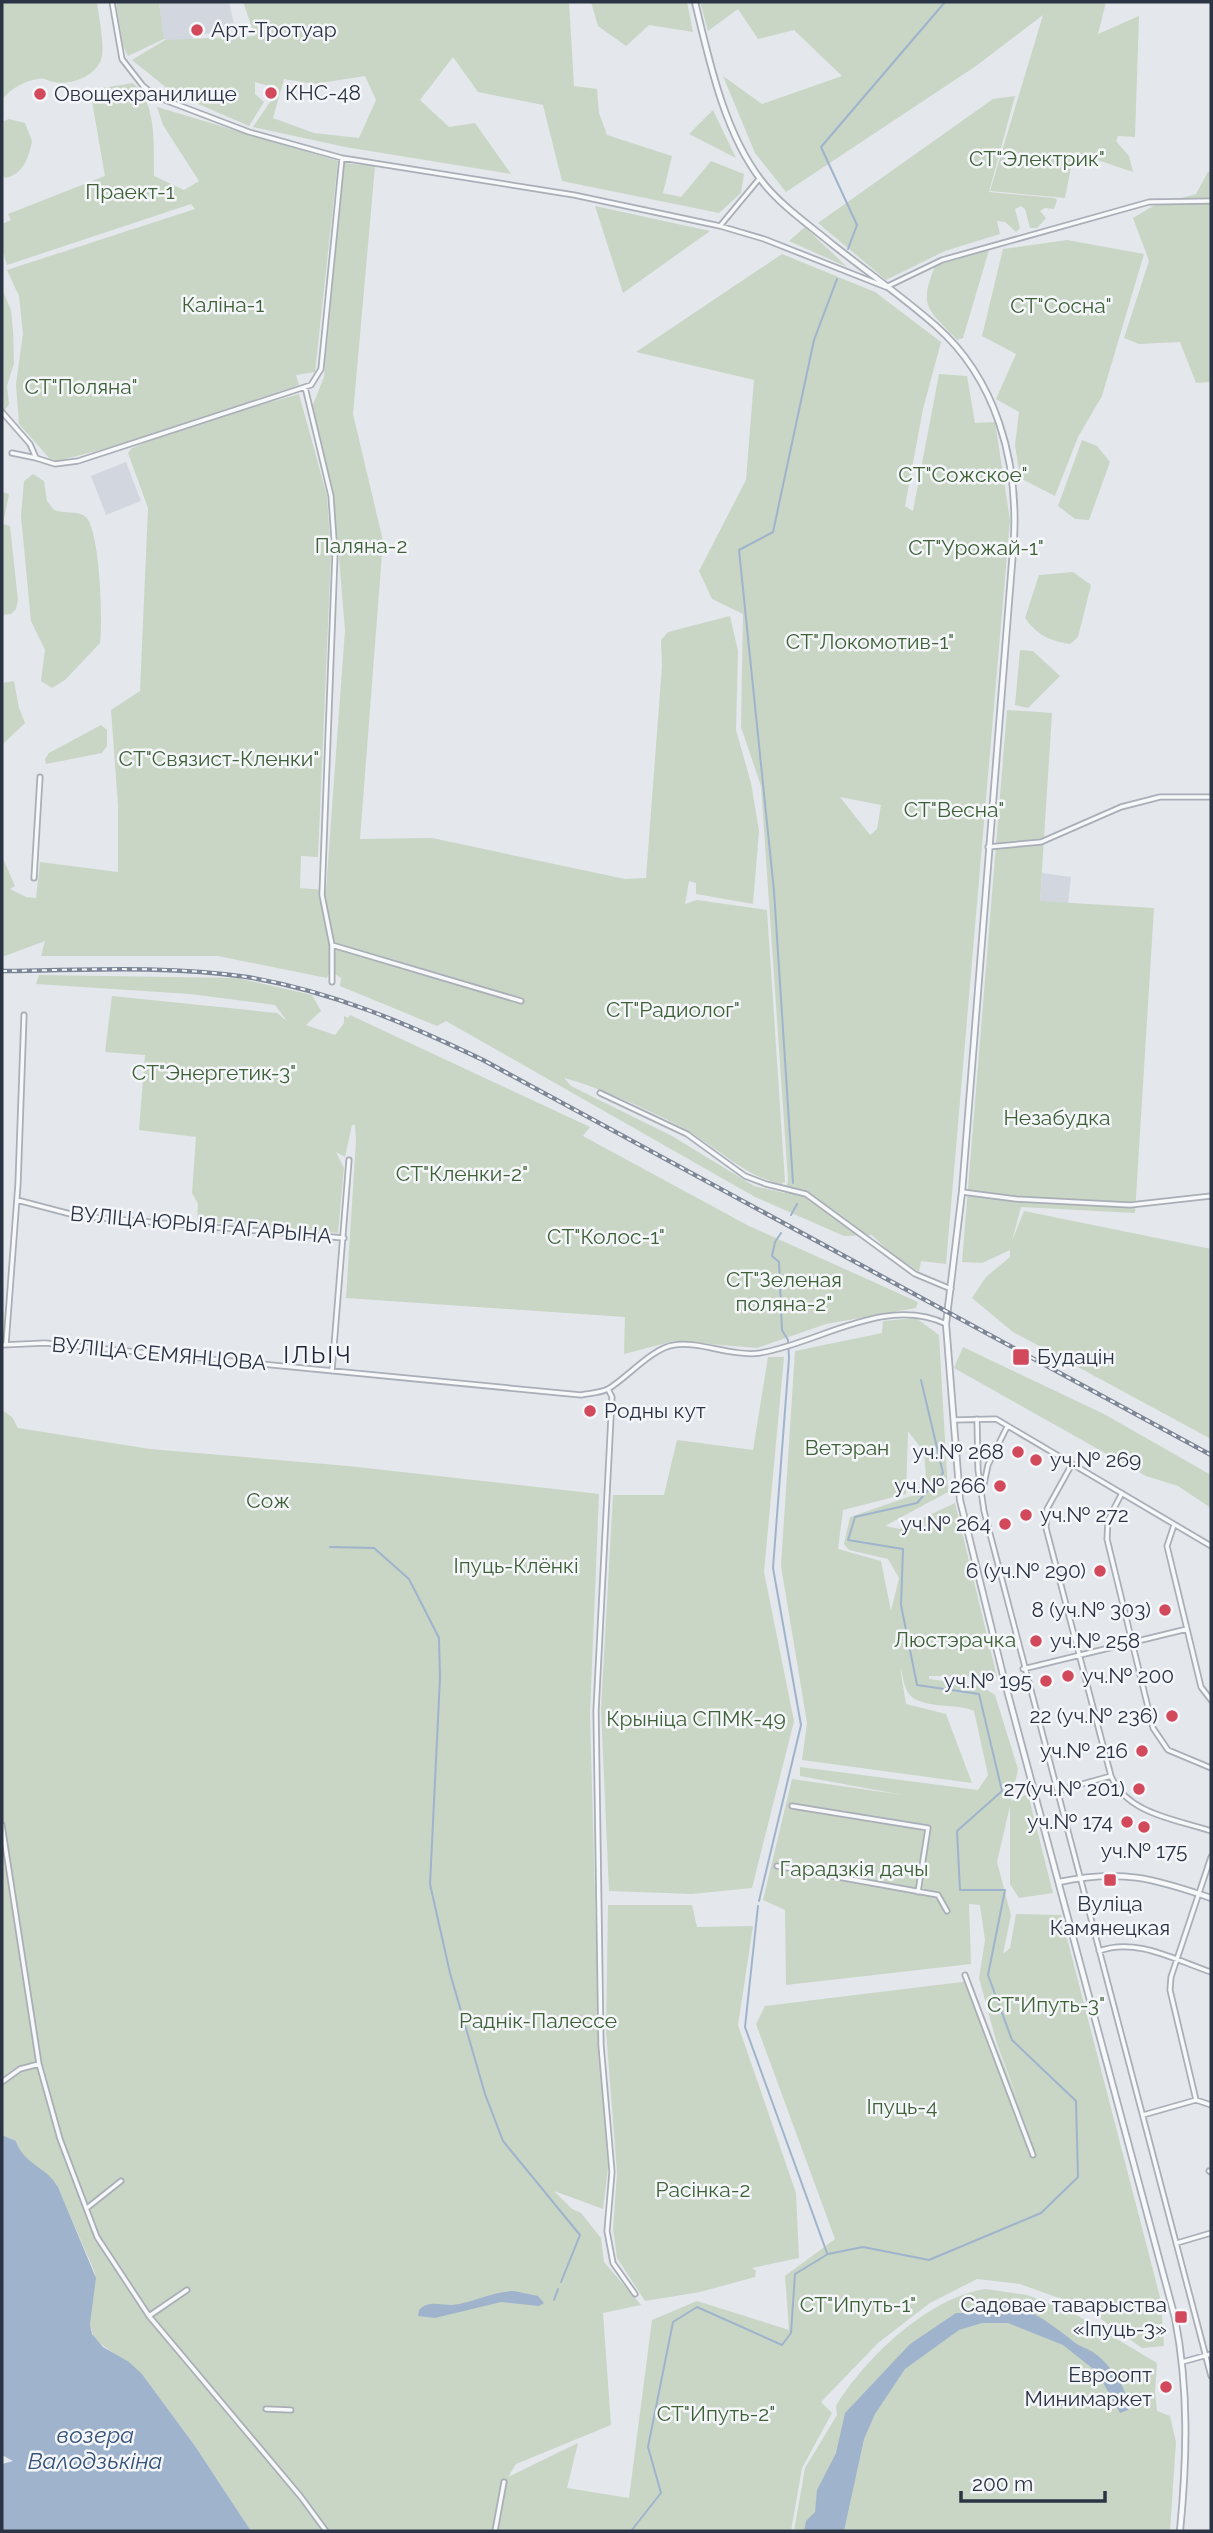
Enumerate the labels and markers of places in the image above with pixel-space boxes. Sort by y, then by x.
place label: Арт-Тротуар [211,17,337,42]
marker: Арт-Тротуар [189,22,205,38]
place label: КНС-48 [285,80,361,105]
place label: Овощехранилище [54,81,237,106]
marker: КНС-48 [263,85,279,101]
marker: Овощехранилище [32,86,48,102]
place label: Будацін [1037,1344,1115,1369]
marker: Будацін [1011,1347,1031,1367]
place label: Родны кут [604,1398,706,1423]
marker: Родны кут [582,1403,598,1419]
place label: уч.№ 268 [912,1439,1004,1464]
marker: уч.№ 268 [1010,1444,1026,1460]
place label: уч.№ 269 [1050,1447,1141,1472]
marker: уч.№ 269 [1028,1452,1044,1468]
place label: уч.№ 266 [894,1473,986,1498]
marker: уч.№ 266 [992,1478,1008,1494]
place label: уч.№ 272 [1040,1502,1129,1527]
marker: уч.№ 272 [1018,1507,1034,1523]
place label: уч.№ 264 [900,1511,991,1536]
marker: уч.№ 264 [997,1516,1013,1532]
place label: 6 (уч.№ 290) [966,1558,1086,1583]
marker: 6 (уч.№ 290) [1092,1563,1108,1579]
place label: 8 (уч.№ 303) [1031,1597,1151,1622]
marker: 8 (уч.№ 303) [1157,1602,1173,1618]
place label: уч.№ 258 [1050,1628,1140,1653]
marker: уч.№ 258 [1028,1633,1044,1649]
place label: уч.№ 200 [1082,1663,1174,1688]
place label: уч.№ 195 [944,1668,1032,1693]
marker: уч.№ 200 [1060,1668,1076,1684]
marker: уч.№ 195 [1038,1673,1054,1689]
place label: 22 (уч.№ 236) [1029,1703,1158,1728]
marker: 22 (уч.№ 236) [1164,1708,1180,1724]
place label: уч.№ 216 [1040,1738,1128,1763]
marker: уч.№ 216 [1134,1743,1150,1759]
place label: 27(уч.№ 201) [1004,1776,1125,1801]
marker: 27(уч.№ 201) [1131,1781,1147,1797]
place label: уч.№ 174 [1027,1809,1113,1834]
marker: уч.№ 174 [1119,1814,1135,1830]
marker: уч.№ 175 [1136,1819,1152,1835]
place label: уч.№ 175 [1101,1838,1187,1863]
marker: Вуліца Камянецкая [1102,1872,1118,1888]
place label: Вуліца Камянецкая [1050,1891,1170,1940]
place label: Садовае таварыства «Іпуць-3» [961,2292,1167,2341]
marker: Садовае таварыства «Іпуць-3» [1173,2309,1189,2325]
place label: Евроопт Минимаркет [1025,2362,1152,2411]
marker: Евроопт Минимаркет [1158,2379,1174,2395]

